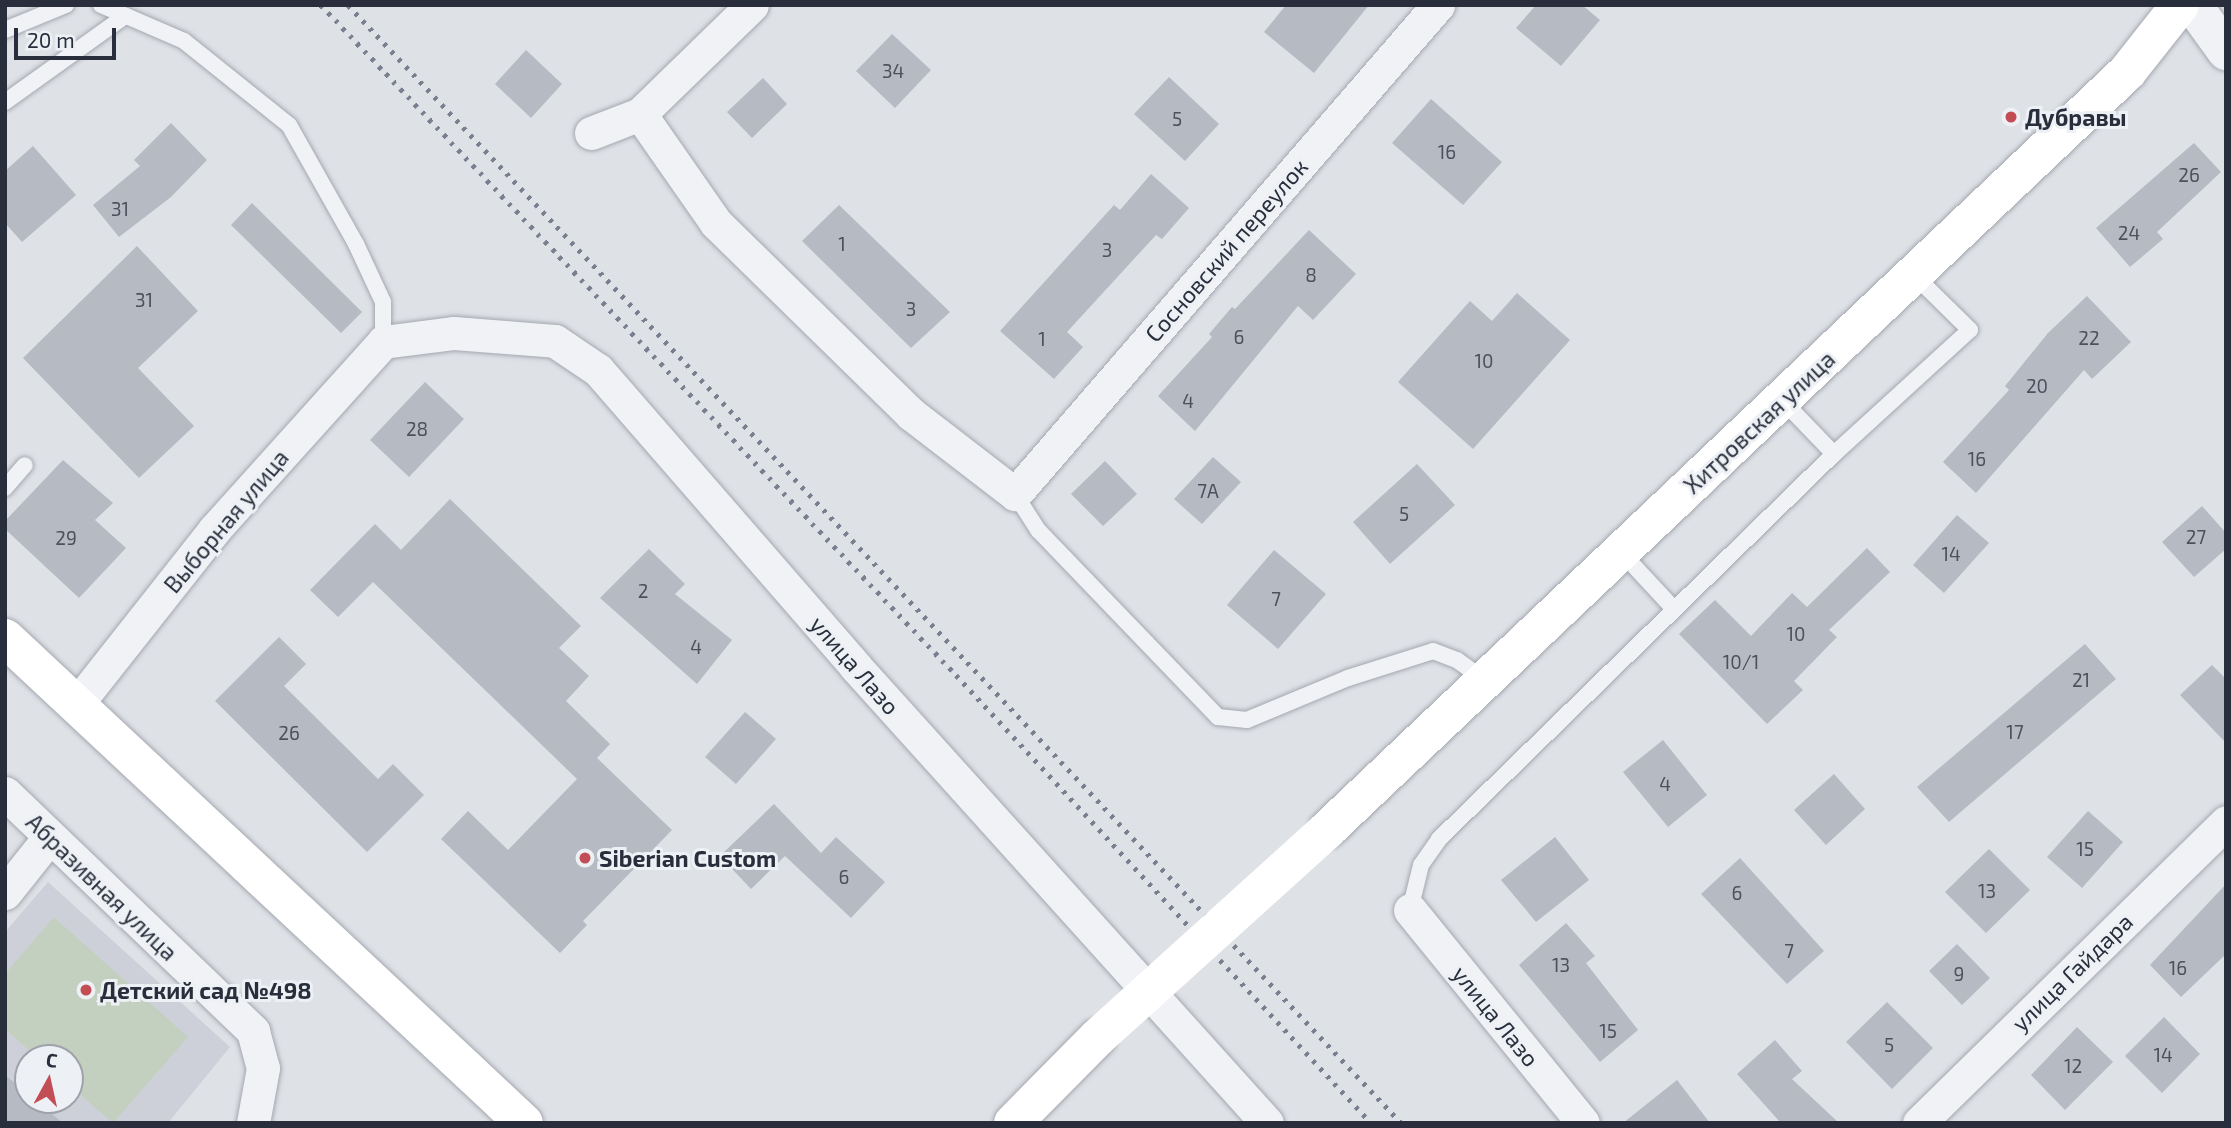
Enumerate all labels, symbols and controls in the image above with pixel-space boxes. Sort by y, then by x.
scale bar [18,14,119,58]
text: 20 m [27,27,75,52]
house number: 34 [882,60,904,82]
place label: Дубравы [2025,103,2127,131]
house number: 5 [1172,108,1182,130]
marker: Дубравы [2003,109,2019,125]
house number: 16 [1438,141,1456,163]
street label: Сосновский переулок [1139,153,1313,347]
house number: 26 [2178,164,2200,186]
house number: 31 [111,198,129,220]
house number: 24 [2118,222,2140,244]
house number: 1 [838,233,846,255]
house number: 3 [1102,239,1112,261]
house number: 8 [1305,264,1317,286]
house number: 31 [135,289,153,311]
house number: 3 [906,298,916,320]
house number: 6 [1234,326,1244,348]
house number: 22 [2078,327,2100,349]
house number: 1 [1038,328,1046,350]
street label: Хитровская улица [1678,345,1840,499]
house number: 10 [1474,350,1494,372]
house number: 20 [2026,375,2048,397]
house number: 4 [1182,390,1194,412]
house number: 28 [406,418,428,440]
street label: Выборная улица [158,444,294,598]
house number: 16 [1968,448,1986,470]
house number: 7А [1197,480,1219,502]
house number: 5 [1399,503,1409,525]
house number: 27 [2186,526,2206,548]
house number: 29 [55,527,77,549]
house number: 14 [1941,543,1961,565]
house number: 2 [638,580,648,602]
house number: 7 [1271,588,1281,610]
street label: улица Лазо [805,610,905,720]
house number: 10 [1786,623,1806,645]
house number: 4 [690,636,702,658]
house number: 10/1 [1723,651,1759,673]
house number: 21 [2072,669,2090,691]
house number: 17 [2006,721,2024,743]
house number: 26 [278,722,300,744]
house number: 4 [1659,773,1671,795]
street label: Абразивная улица [21,808,183,966]
house number: 15 [2076,838,2094,860]
place label: Siberian Custom [599,844,776,872]
marker: Siberian Custom [577,850,593,866]
house number: 6 [839,866,849,888]
house number: 13 [1978,880,1996,902]
house number: 6 [1732,882,1742,904]
street label: улица Гайдара [2006,907,2138,1037]
house number: 7 [1784,940,1794,962]
house number: 13 [1552,954,1570,976]
house number: 16 [2169,957,2187,979]
street label: улица Лазо [1447,960,1545,1072]
house number: 9 [1954,963,1964,985]
place label: Детский сад №498 [100,976,312,1004]
marker: Детский сад №498 [78,982,94,998]
house number: 15 [1599,1020,1617,1042]
house number: 5 [1884,1034,1894,1056]
north arrow [14,1044,84,1114]
house number: 14 [2153,1044,2173,1066]
text: С [45,1048,59,1072]
house number: 12 [2064,1055,2082,1077]

